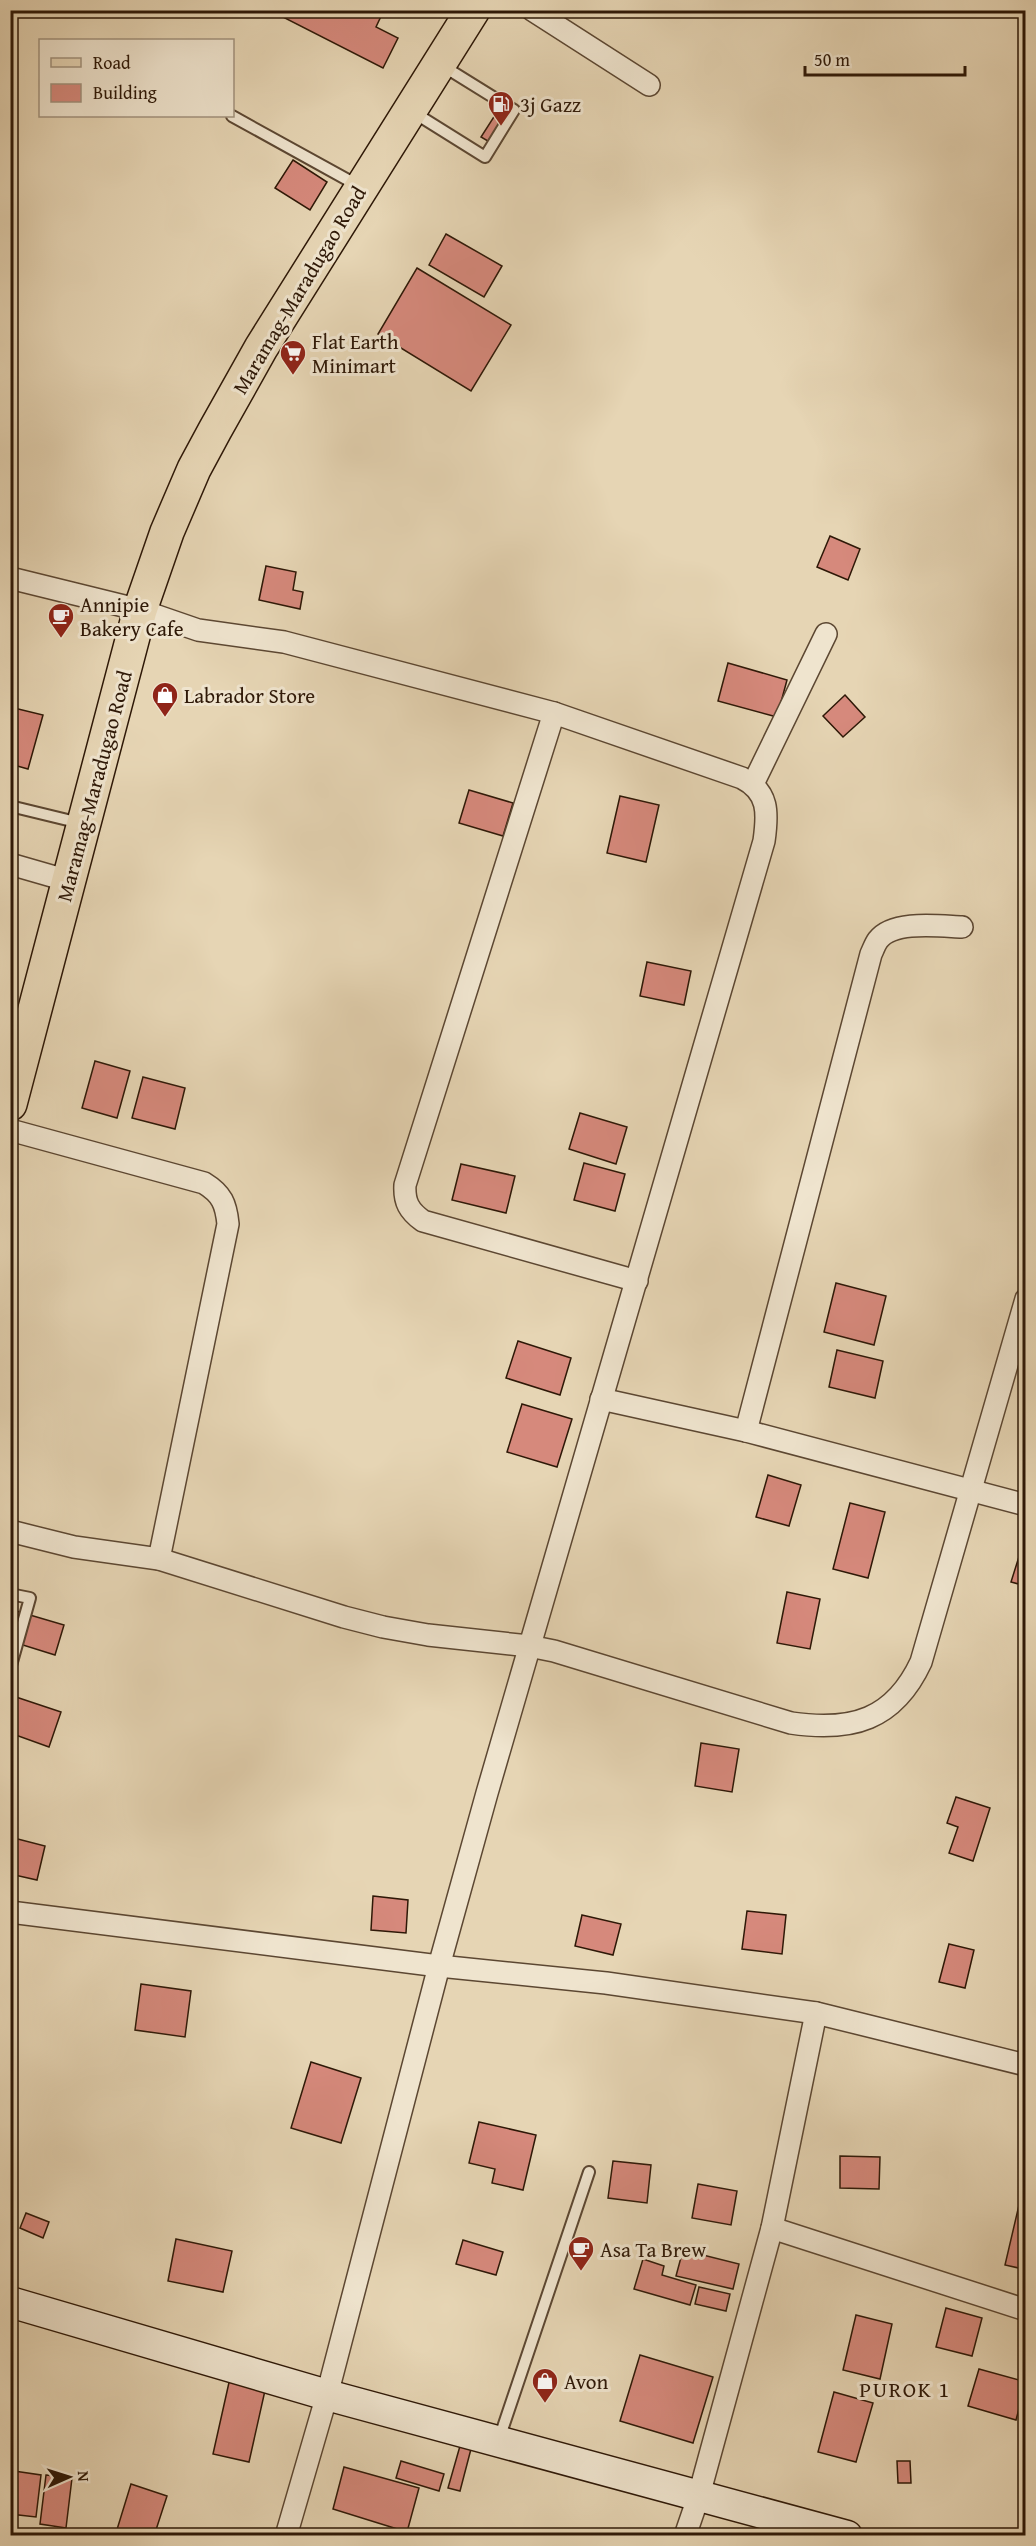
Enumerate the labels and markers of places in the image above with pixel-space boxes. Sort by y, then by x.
fuel station icon: 3j Gazz [486,89,516,127]
place label: 3j Gazz [520,89,581,120]
place label: Flat Earth Minimart [312,326,399,381]
supermarket icon: Flat Earth Minimart [278,338,308,376]
place label: Annipie Bakery Cafe [80,589,184,644]
cafe icon: Annipie Bakery Cafe [46,601,76,639]
shop icon: Labrador Store [150,680,180,718]
place label: Labrador Store [184,680,315,711]
cafe icon: Asa Ta Brew [566,2234,596,2272]
place label: Asa Ta Brew [600,2234,706,2265]
shop icon: Avon [530,2366,560,2404]
place label: Avon [564,2366,608,2397]

